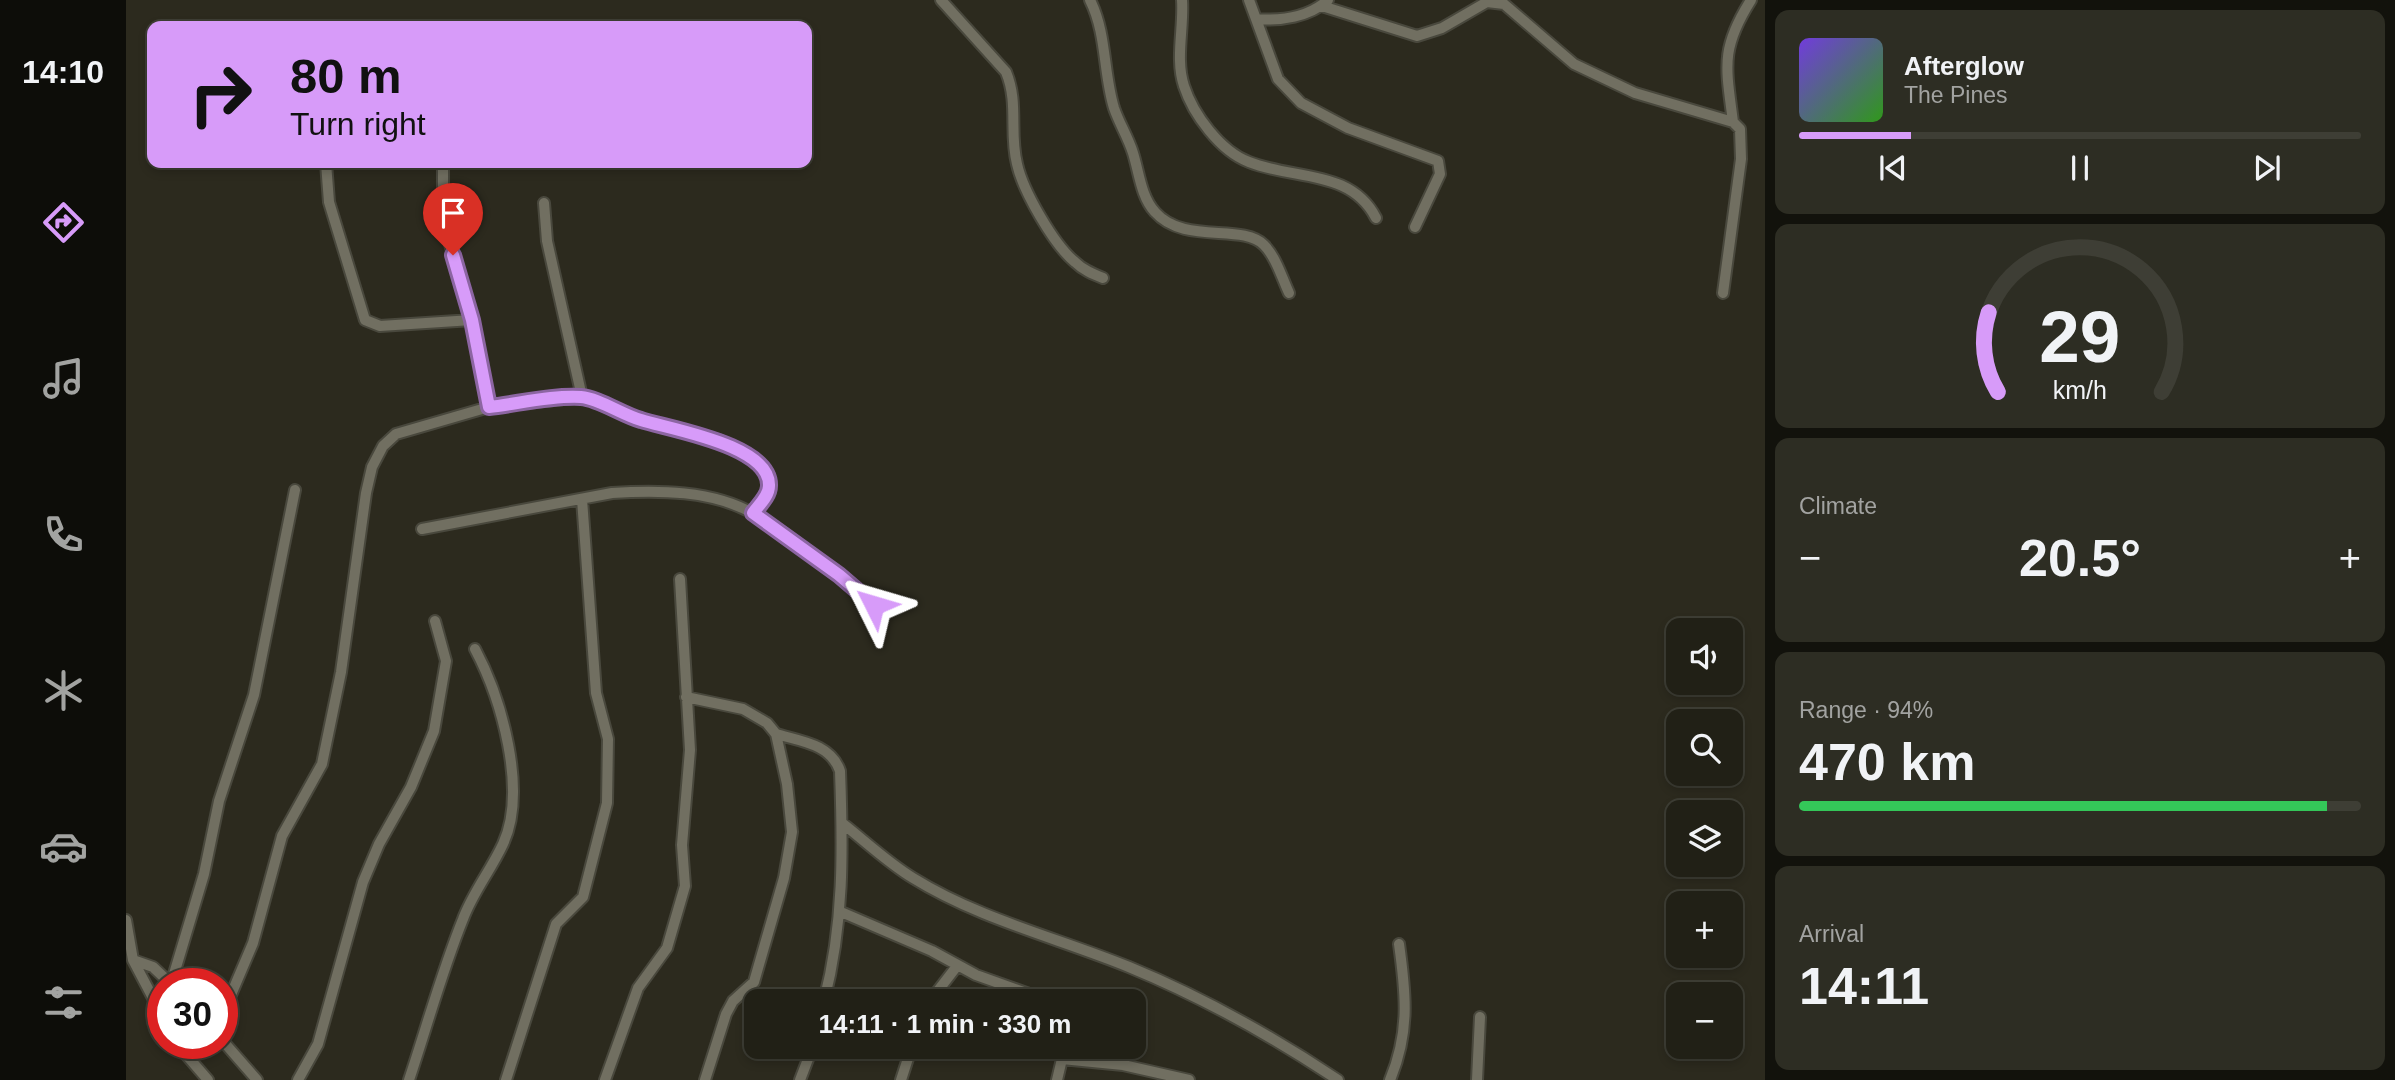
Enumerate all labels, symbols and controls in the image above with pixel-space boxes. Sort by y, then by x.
icon: right [175,49,266,140]
text: 80 m [290,49,402,103]
text: Afterglow [1904,51,2024,81]
text: 14:10 [22,54,104,90]
text: The Pines [1904,82,2008,108]
text: Turn right [290,106,426,142]
icon: previous [1874,149,1912,187]
icon: pause [2061,149,2099,187]
icon: next [2248,149,2286,187]
pin [423,183,483,255]
icon: arrive [434,194,472,232]
icon: directions [39,198,88,247]
text: 29 [2040,296,2120,377]
icon: music [39,354,88,403]
text: km/h [2053,376,2107,404]
text: Climate [1799,493,1877,519]
icon: phone [39,510,88,559]
text: 20.5° [2019,529,2141,587]
text: − [1799,537,1821,579]
text: + [2339,537,2361,579]
position arrow [837,568,911,642]
map controls [1666,618,1743,1059]
button: sound [1666,618,1743,695]
icon: climate [39,666,88,715]
text: Range · 94% [1799,697,1933,723]
button: search [1666,709,1743,786]
text: 470 km [1799,733,1975,791]
button: layers [1666,800,1743,877]
icon: car [39,822,88,871]
button: + [1666,891,1743,968]
text: Arrival [1799,921,1864,947]
text: 14:11 [1799,957,1929,1015]
speed limit sign: 30 [147,968,238,1059]
icon: filters [39,978,88,1027]
button: − [1666,982,1743,1059]
text: 14:11 · 1 min · 330 m [819,1009,1071,1039]

